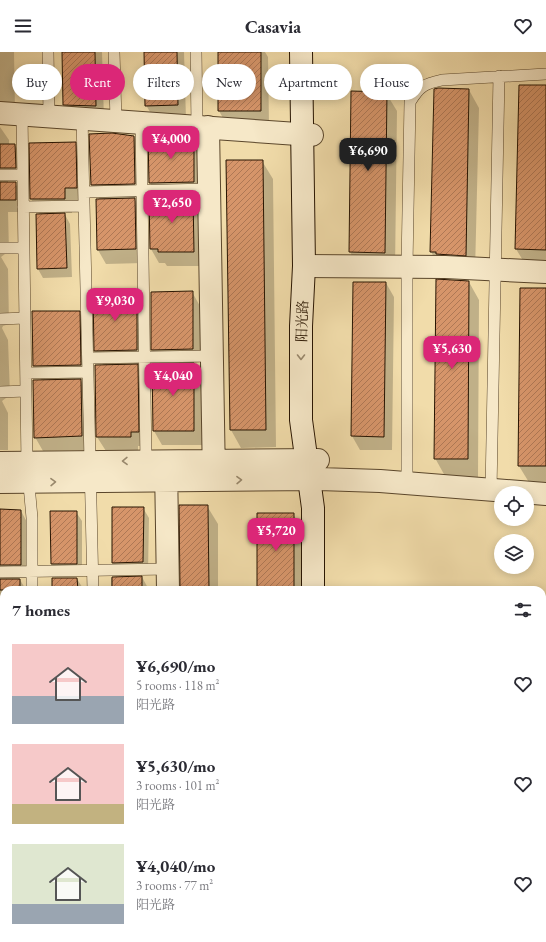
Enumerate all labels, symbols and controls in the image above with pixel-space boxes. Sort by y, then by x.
icon: menu [12,15,34,37]
text: Casavia [245,15,301,38]
icon: heart [512,15,534,37]
chip: Buy [12,64,62,100]
chip: Rent [70,64,125,100]
chip: Filters [133,64,194,100]
chip: New [202,64,256,100]
chip: Apartment [264,64,352,100]
chip: House [360,64,423,100]
pin: ¥4,000 [138,126,204,160]
text: ¥4,000 [151,130,191,147]
pin: ¥6,690 [335,138,401,172]
text: ¥6,690 [348,142,388,159]
pin: ¥2,650 [139,190,205,224]
text: ¥2,650 [152,194,192,211]
pin: ¥9,030 [82,288,148,322]
text: ¥9,030 [95,292,135,309]
street label: 阳光路 [292,300,312,342]
pin: ¥5,630 [419,336,485,370]
text: ¥5,630 [432,340,472,357]
one-way arrow [297,354,305,360]
pin: ¥4,040 [140,363,206,397]
text: ¥4,040 [153,367,193,384]
one-way arrow [122,457,128,466]
one-way arrow [236,476,242,484]
one-way arrow [50,478,56,486]
map controls [494,486,534,574]
button: locate [494,486,534,526]
pin: ¥5,720 [243,518,309,552]
text: ¥5,720 [256,522,296,539]
button: layers [494,534,534,574]
text: 7 homes [12,599,70,621]
icon: filters [512,599,534,621]
text: ¥6,690/mo [136,655,215,677]
icon: home [44,660,92,708]
icon: heart [512,673,534,695]
text: 5 rooms · 118 m² [136,677,220,694]
text: 阳光路 [136,696,175,713]
text: ¥5,630/mo [136,755,215,777]
icon: home [44,760,92,808]
icon: heart [512,773,534,795]
text: 3 rooms · 101 m² [136,777,220,794]
text: 阳光路 [136,796,175,813]
text: ¥4,040/mo [136,855,215,877]
icon: home [44,860,92,908]
icon: heart [512,873,534,895]
text: 3 rooms · 77 m² [136,877,213,894]
text: 阳光路 [136,896,175,913]

